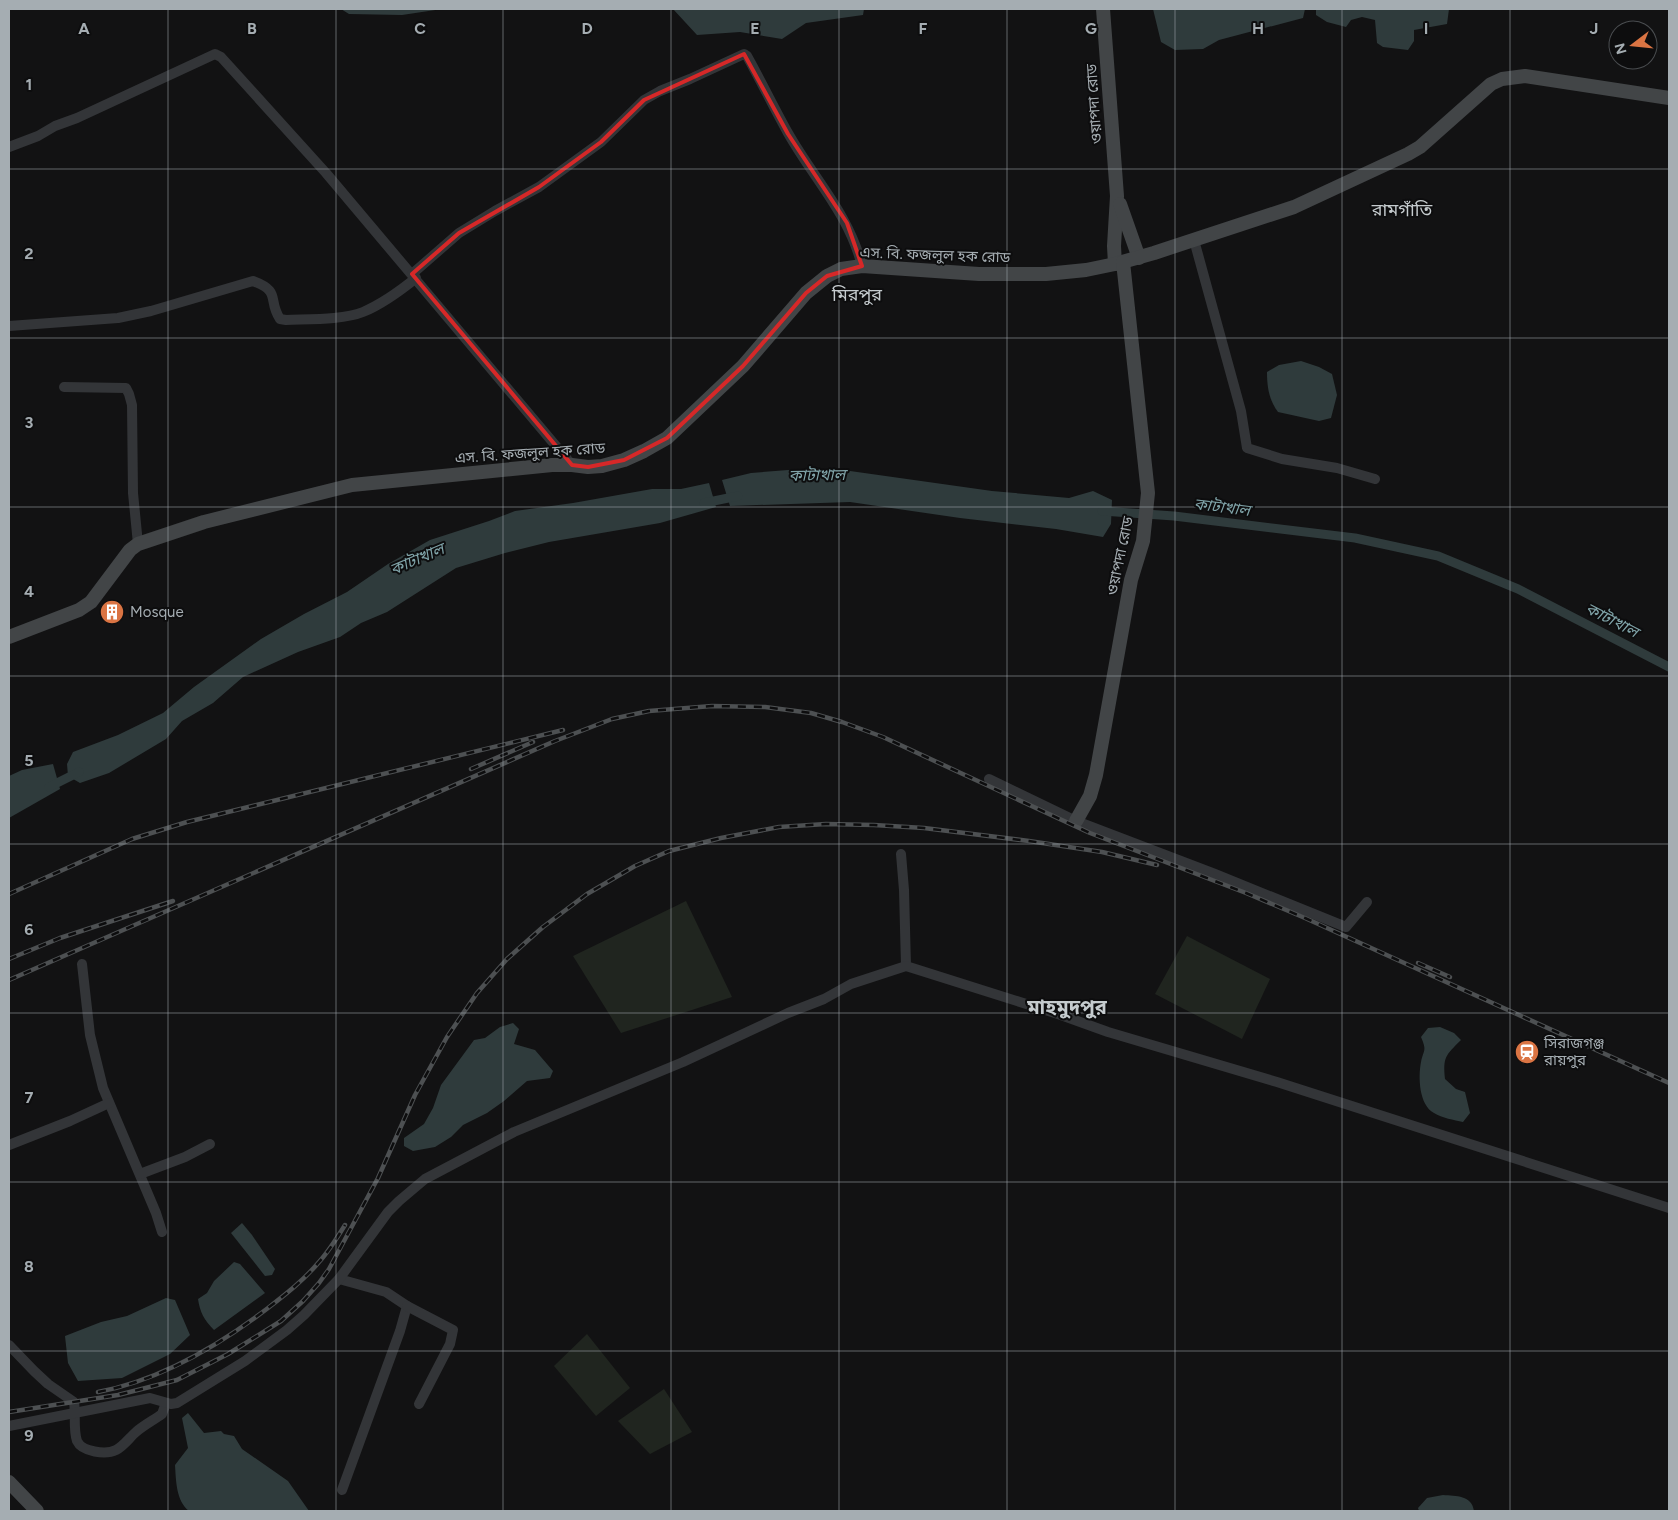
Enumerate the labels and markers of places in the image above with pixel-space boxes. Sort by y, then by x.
building icon: Mosque [99,599,125,625]
place label: Mosque [130,603,184,621]
place label: সিরাজগঞ্জ রায়পুর [1543,1034,1604,1069]
station icon: সিরাজগঞ্জ রায়পুর [1514,1039,1540,1065]

